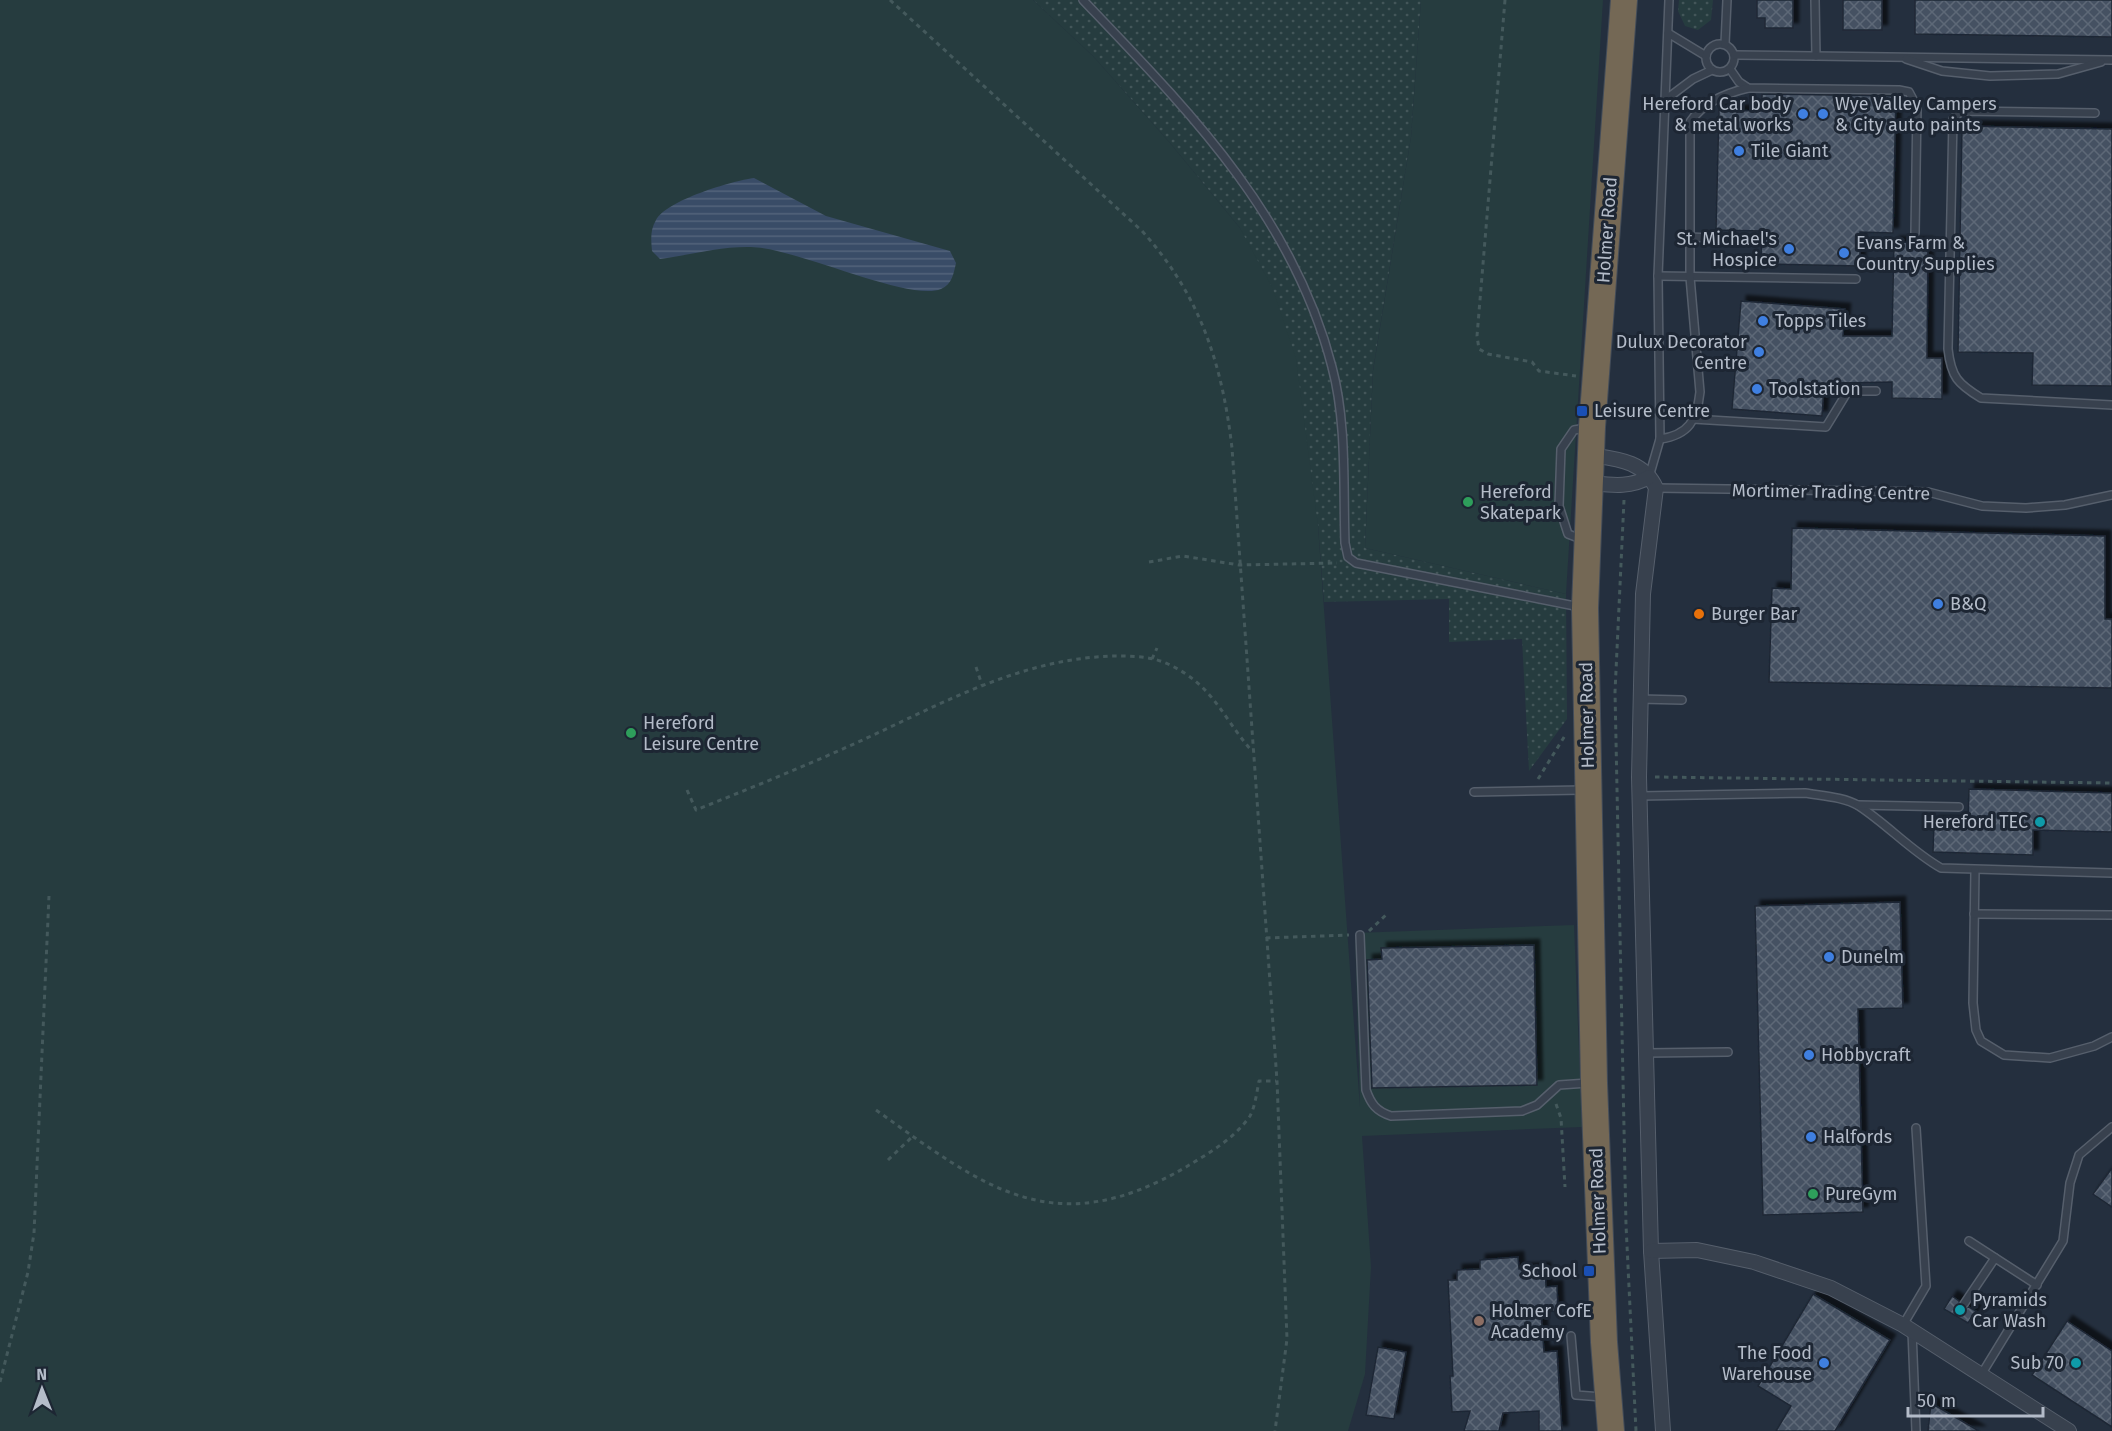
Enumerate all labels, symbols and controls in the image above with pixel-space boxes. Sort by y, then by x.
place label: Hereford Car body & metal works [1642,93,1791,136]
place label: Wye Valley Campers & City auto paints [1835,93,1997,136]
marker: Hereford Car body & metal works [1796,107,1810,121]
marker: Wye Valley Campers & City auto paints [1816,107,1830,121]
place label: Tile Giant [1751,140,1829,162]
marker: Tile Giant [1732,144,1746,158]
street label: Holmer Road [1592,176,1622,284]
place label: St. Michael's Hospice [1677,228,1777,271]
place label: Evans Farm & Country Supplies [1856,232,1995,275]
marker: St. Michael's Hospice [1782,242,1796,256]
marker: Evans Farm & Country Supplies [1837,246,1851,260]
place label: Topps Tiles [1775,310,1866,332]
marker: Topps Tiles [1756,314,1770,328]
place label: Dulux Decorator Centre [1616,331,1747,374]
marker: Dulux Decorator Centre [1752,345,1766,359]
place label: Toolstation [1769,378,1861,400]
marker: Toolstation [1750,382,1764,396]
place label: Leisure Centre [1594,400,1710,422]
marker: Leisure Centre [1575,404,1589,418]
street label: Mortimer Trading Centre [1732,479,1930,505]
place label: Hereford Skatepark [1480,481,1562,524]
marker: Hereford Skatepark [1461,495,1475,509]
place label: B&Q [1950,593,1987,615]
marker: B&Q [1931,597,1945,611]
place label: Burger Bar [1711,603,1797,625]
marker: Burger Bar [1692,607,1706,621]
street label: Holmer Road [1575,662,1599,768]
place label: Hereford Leisure Centre [643,712,759,755]
marker: Hereford Leisure Centre [624,726,638,740]
place label: Hereford TEC [1923,811,2028,833]
marker: Hereford TEC [2033,815,2047,829]
place label: Dunelm [1841,946,1904,968]
marker: Dunelm [1822,950,1836,964]
place label: Hobbycraft [1821,1044,1912,1066]
marker: Hobbycraft [1802,1048,1816,1062]
place label: Halfords [1823,1126,1892,1148]
marker: Halfords [1804,1130,1818,1144]
street label: Holmer Road [1585,1147,1611,1255]
place label: PureGym [1825,1183,1897,1205]
marker: PureGym [1806,1187,1820,1201]
place label: School [1522,1260,1577,1282]
marker: School [1582,1264,1596,1278]
place label: Pyramids Car Wash [1972,1289,2047,1332]
place label: Holmer CofE Academy [1491,1300,1592,1343]
marker: Pyramids Car Wash [1953,1303,1967,1317]
marker: Holmer CofE Academy [1472,1314,1486,1328]
place label: The Food Warehouse [1722,1342,1812,1385]
place label: Sub 70 [2010,1352,2064,1374]
marker: The Food Warehouse [1817,1356,1831,1370]
marker: Sub 70 [2069,1356,2083,1370]
north arrow [12,1359,72,1419]
text: N [36,1365,47,1384]
scale bar [1908,1380,2043,1418]
text: 50 m [1917,1390,1956,1412]

